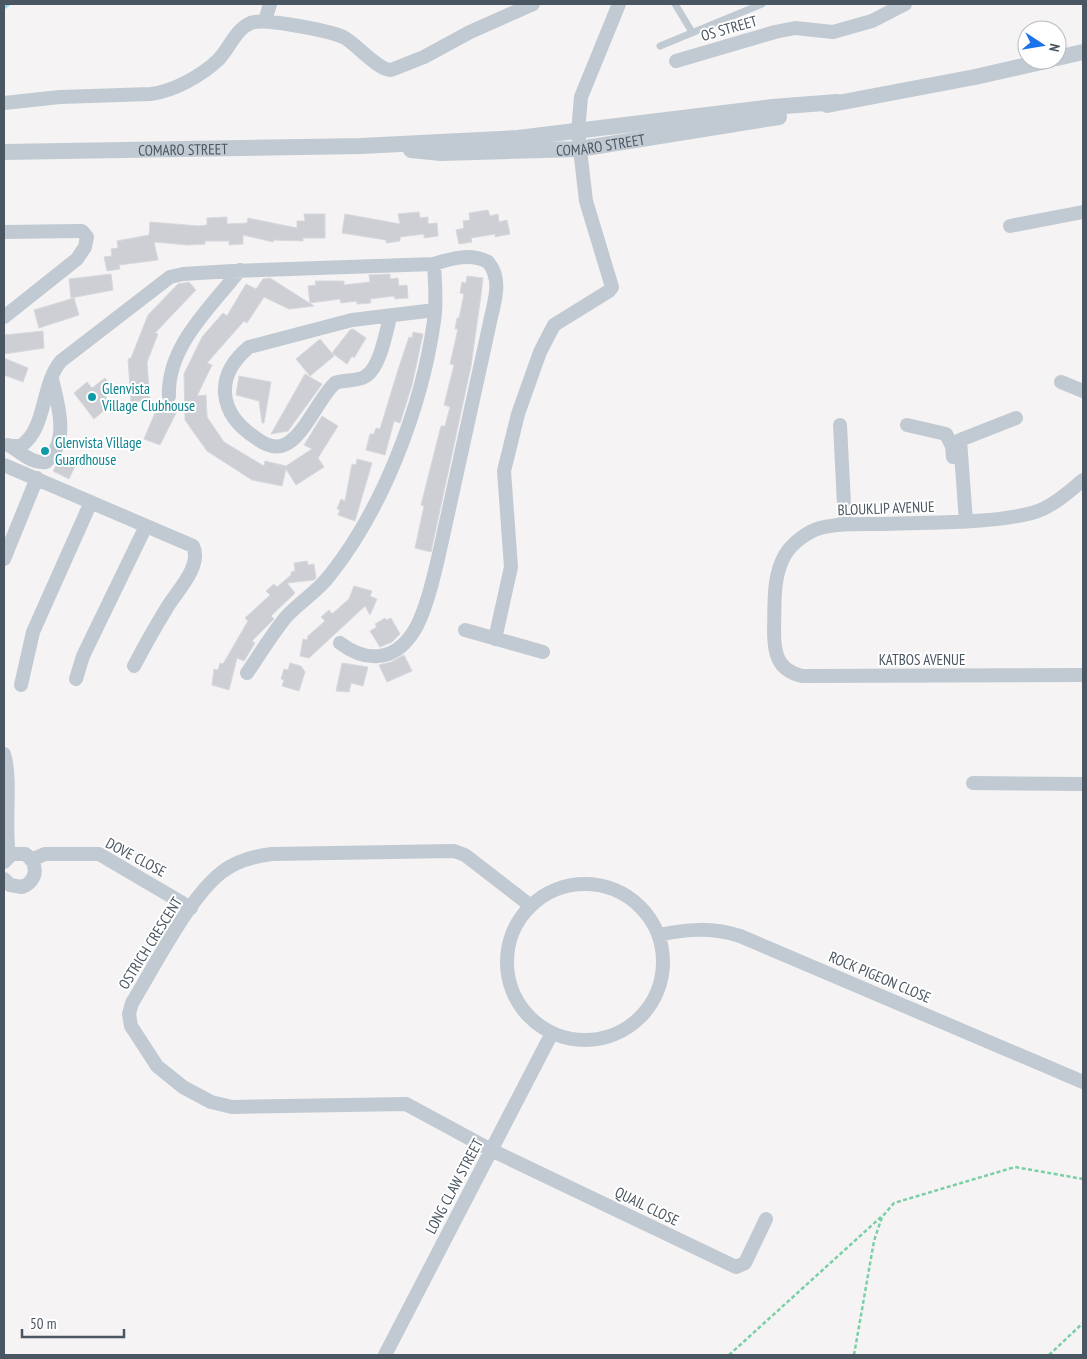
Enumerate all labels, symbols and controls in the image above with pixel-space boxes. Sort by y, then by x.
street label: OS STREET [699,11,760,45]
north arrow [1017,20,1067,70]
text: N [1045,42,1064,53]
street label: COMARO STREET [556,129,647,159]
street label: COMARO STREET [138,139,228,159]
place label: Glenvista Village Clubhouse [101,379,195,415]
marker: Glenvista Village Clubhouse [86,391,98,403]
place label: Glenvista Village Guardhouse [55,433,142,469]
marker: Glenvista Village Guardhouse [39,445,51,457]
street label: BLOUKLIP AVENUE [837,497,935,519]
street label: KATBOS AVENUE [879,650,965,669]
street label: DOVE CLOSE [103,833,169,881]
street label: OSTRICH CRESCENT [114,893,186,993]
street label: ROCK PIGEON CLOSE [826,947,934,1007]
street label: LONG CLAW STREET [421,1135,487,1237]
street label: QUAIL CLOSE [612,1182,682,1230]
scale bar [22,1306,125,1338]
text: 50 m [30,1314,56,1333]

